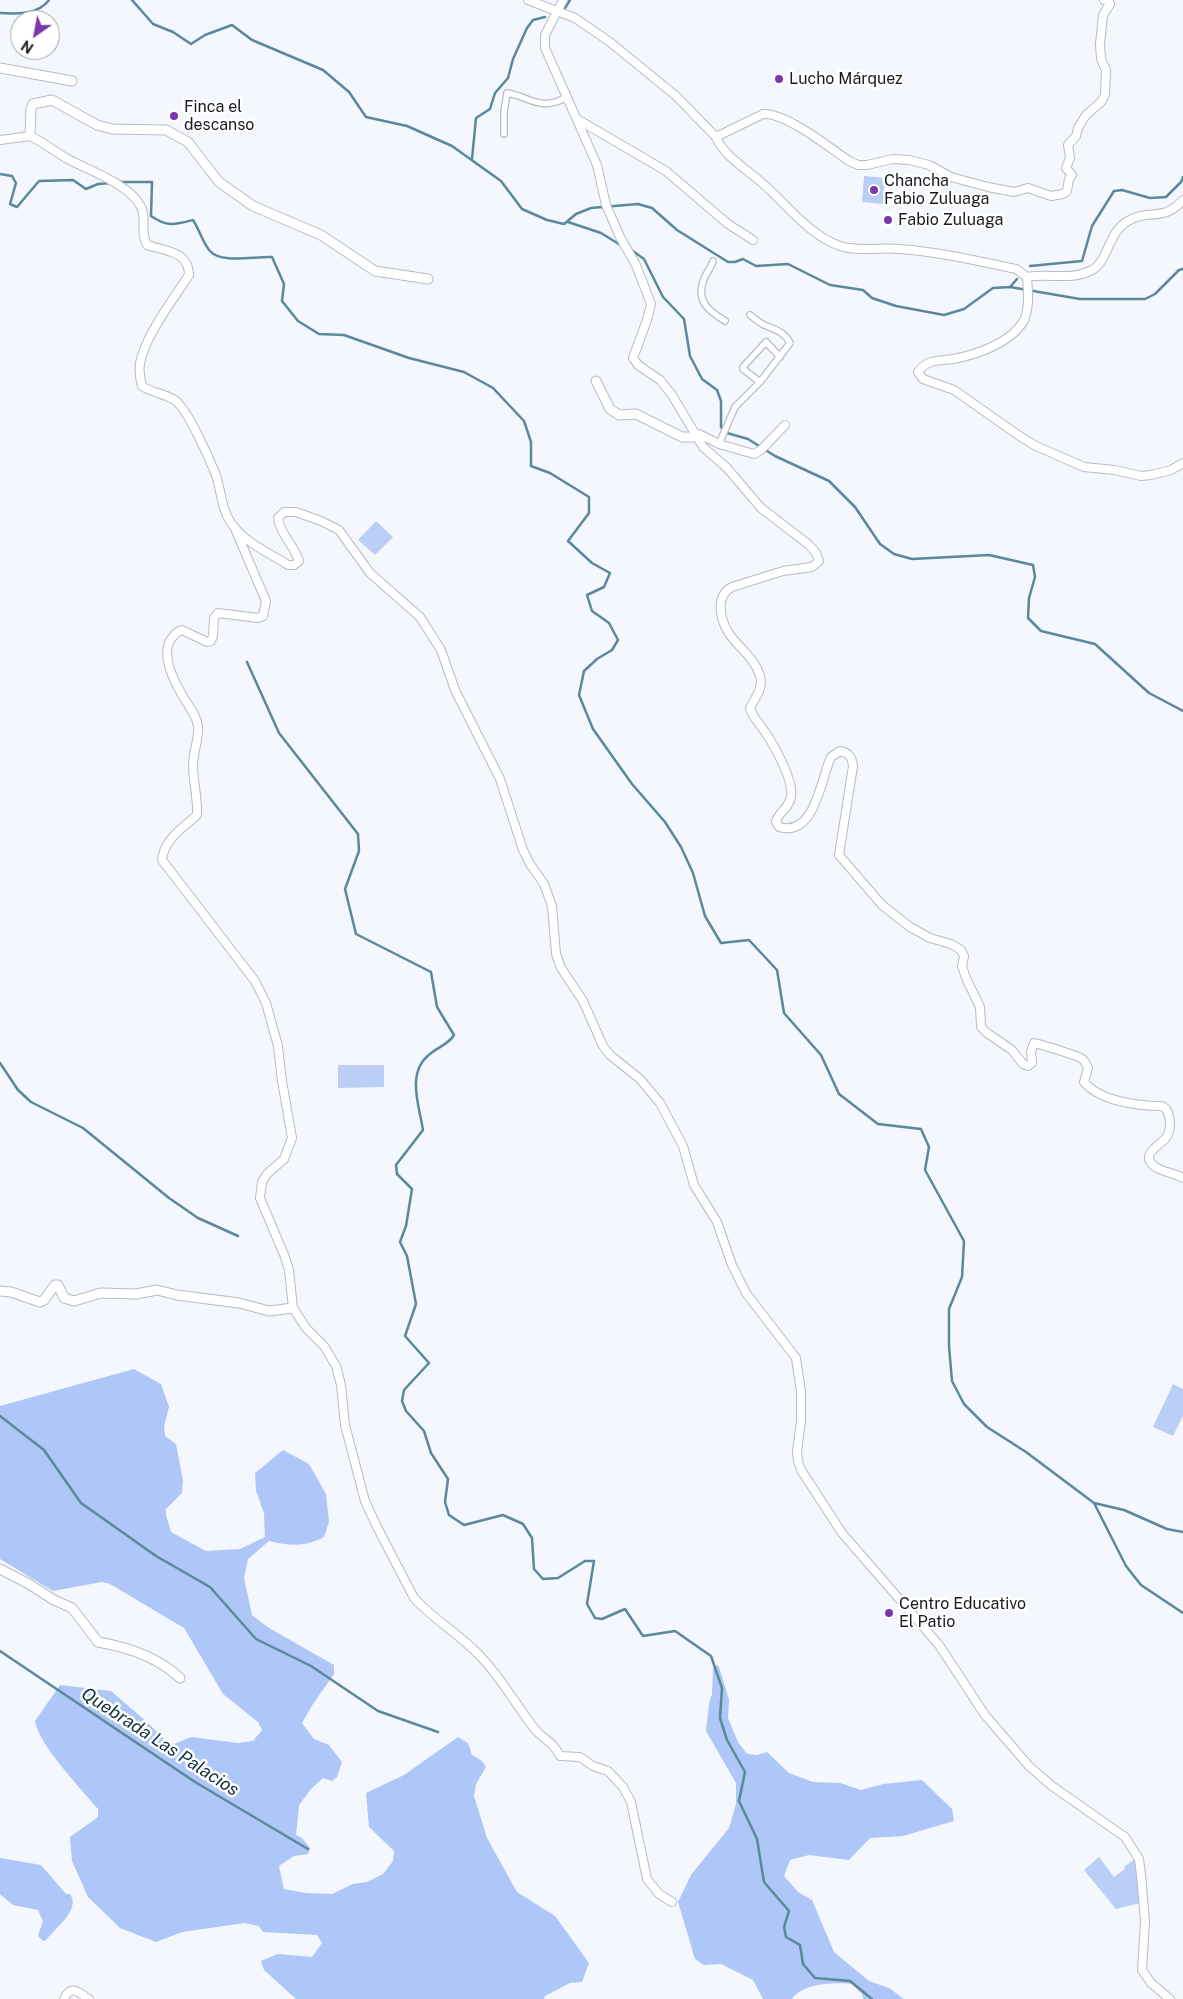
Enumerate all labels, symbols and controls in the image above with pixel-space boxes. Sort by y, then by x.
north arrow [10,10,60,60]
text: N [18,37,36,56]
place label: Lucho Márquez [789,69,903,89]
marker: Lucho Márquez [773,73,785,85]
place label: Finca el descanso [184,97,254,135]
marker: Finca el descanso [168,110,180,122]
place label: Chancha Fabio Zuluaga [884,171,989,209]
marker: Chancha Fabio Zuluaga [868,184,880,196]
place label: Fabio Zuluaga [898,210,1003,230]
marker: Fabio Zuluaga [882,214,894,226]
place label: Centro Educativo El Patio [899,1594,1026,1632]
marker: Centro Educativo El Patio [883,1607,895,1619]
water label: Quebrada Las Palacios [77,1683,243,1801]

